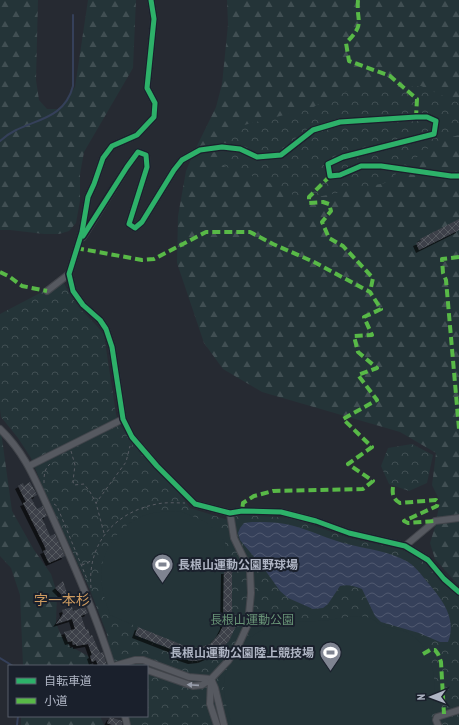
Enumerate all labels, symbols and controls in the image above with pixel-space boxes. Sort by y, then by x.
sports icon: 長根山運動公園野球場 [150,552,176,585]
place label: 長根山運動公園野球場 [178,557,298,572]
district label: 字一本杉 [34,591,90,609]
park label: 長根山運動公園 [210,612,294,627]
sports icon: 長根山運動公園陸上競技場 [317,640,343,673]
place label: 長根山運動公園陸上競技場 [170,645,314,660]
legend [8,665,148,717]
text: 自転車道 [44,673,92,688]
north arrow [411,677,451,717]
one-way arrow [187,681,199,688]
text: 小道 [44,693,68,708]
text: N [414,694,428,700]

